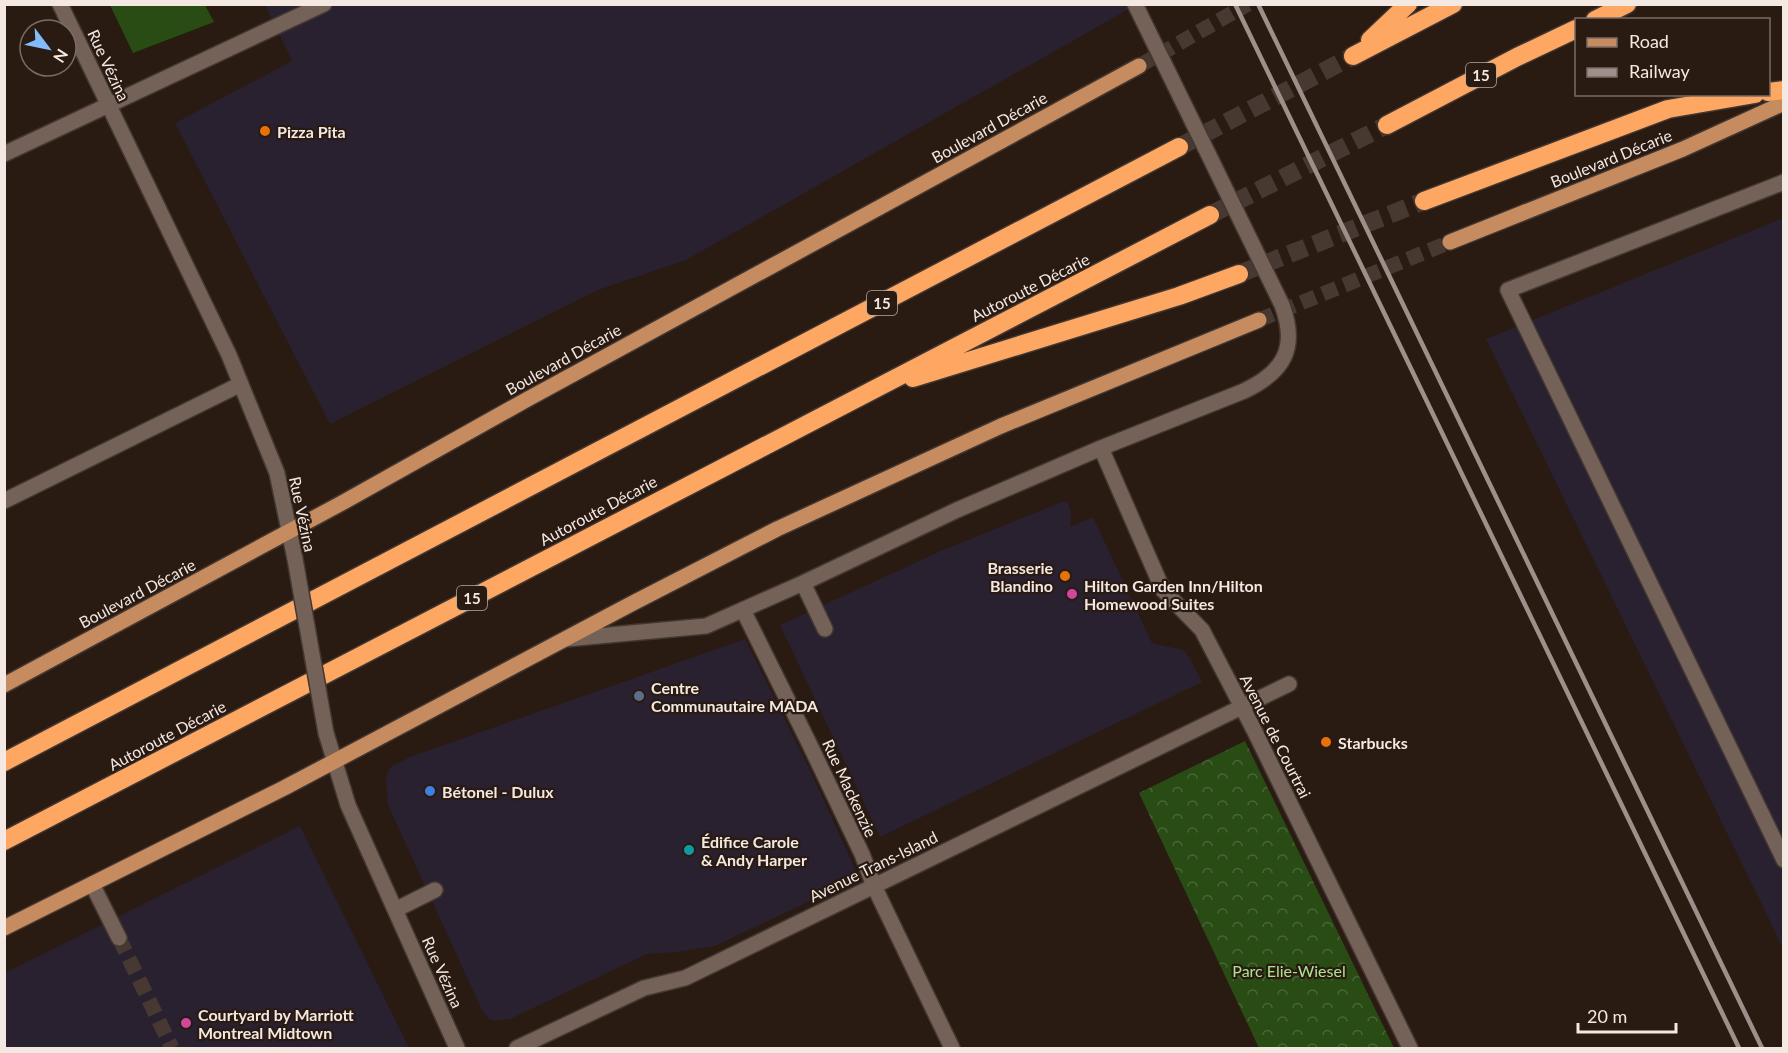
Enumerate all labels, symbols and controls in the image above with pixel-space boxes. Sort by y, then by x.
north arrow [18,18,78,78]
legend [1575,18,1770,96]
street label: Rue Vézina [84,26,134,104]
text: Road [1629,30,1669,52]
text: N [50,46,72,66]
text: Railway [1629,60,1690,82]
road number: 15 [1466,63,1496,87]
street label: Boulevard Décarie [928,87,1050,167]
place label: Pizza Pita [277,122,346,141]
marker: Pizza Pita [258,124,272,138]
street label: Boulevard Décarie [1548,125,1674,191]
street label: Autoroute Décarie [968,249,1092,325]
road number: 15 [867,291,897,315]
street label: Boulevard Décarie [502,319,624,399]
street label: Autoroute Décarie [536,471,660,549]
street label: Rue Vézina [286,475,320,553]
street label: Boulevard Décarie [76,554,198,632]
place label: Brasserie Blandino [987,558,1053,595]
marker: Brasserie Blandino [1058,569,1072,583]
place label: Hilton Garden Inn/Hilton Homewood Suites [1084,576,1263,613]
road number: 15 [457,586,487,610]
marker: Hilton Garden Inn/Hilton Homewood Suites [1065,587,1079,601]
street label: Avenue de Courtrai [1237,671,1315,801]
place label: Centre Communautaire MADA [651,678,819,715]
marker: Centre Communautaire MADA [632,689,646,703]
street label: Autoroute Décarie [105,696,229,774]
place label: Starbucks [1338,733,1408,752]
marker: Starbucks [1319,735,1333,749]
street label: Rue Mackenzie [819,736,881,840]
place label: Bétonel - Dulux [442,782,554,801]
marker: Bétonel - Dulux [423,784,437,798]
street label: Avenue Trans-Island [806,827,940,905]
place label: Édifice Carole & Andy Harper [701,832,807,869]
marker: Édifice Carole & Andy Harper [682,843,696,857]
street label: Rue Vézina [419,933,467,1011]
park label: Parc Elie-Wiesel [1232,961,1346,980]
scale bar [1578,996,1676,1034]
place label: Courtyard by Marriott Montreal Midtown [198,1005,354,1042]
text: 20 m [1587,1005,1627,1027]
marker: Courtyard by Marriott Montreal Midtown [179,1016,193,1030]

